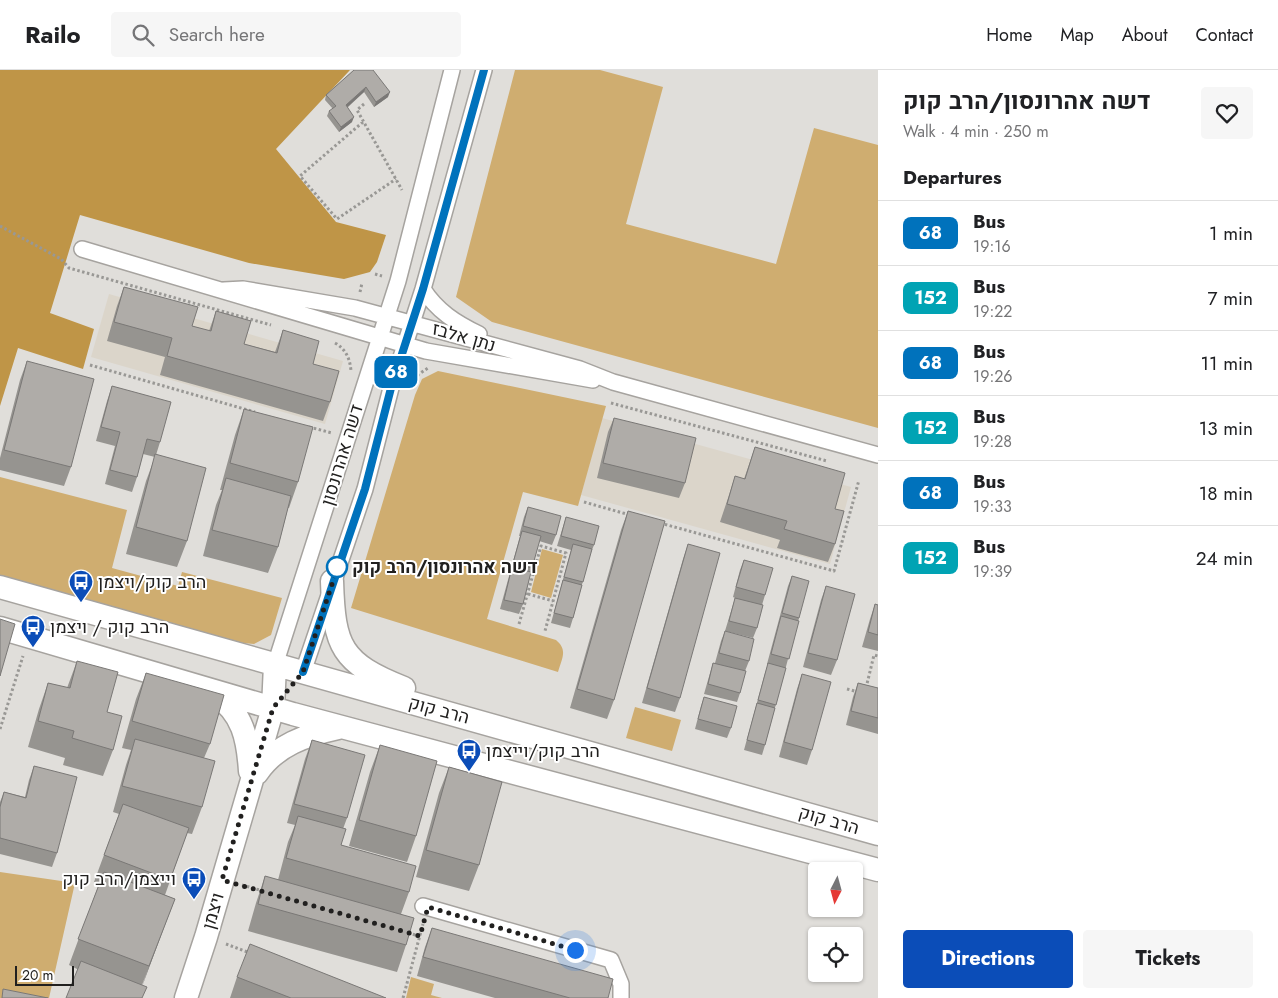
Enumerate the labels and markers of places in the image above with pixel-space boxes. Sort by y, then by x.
place label: דשה אהרונסון/הרב קוק [352,554,538,580]
marker: דשה אהרונסון/הרב קוק [326,556,348,578]
bus stop icon: הרב קוק/ויצמן [68,569,94,603]
place label: הרב קוק/ויצמן [98,569,206,595]
bus stop icon: הרב קוק / ויצמן [20,614,46,648]
place label: הרב קוק / ויצמן [50,614,169,640]
bus stop icon: הרב קוק/וייצמן [456,738,482,772]
place label: הרב קוק/וייצמן [486,738,600,764]
place label: וייצמן/הרב קוק [62,866,176,892]
bus stop icon: וייצמן/הרב קוק [181,866,207,900]

